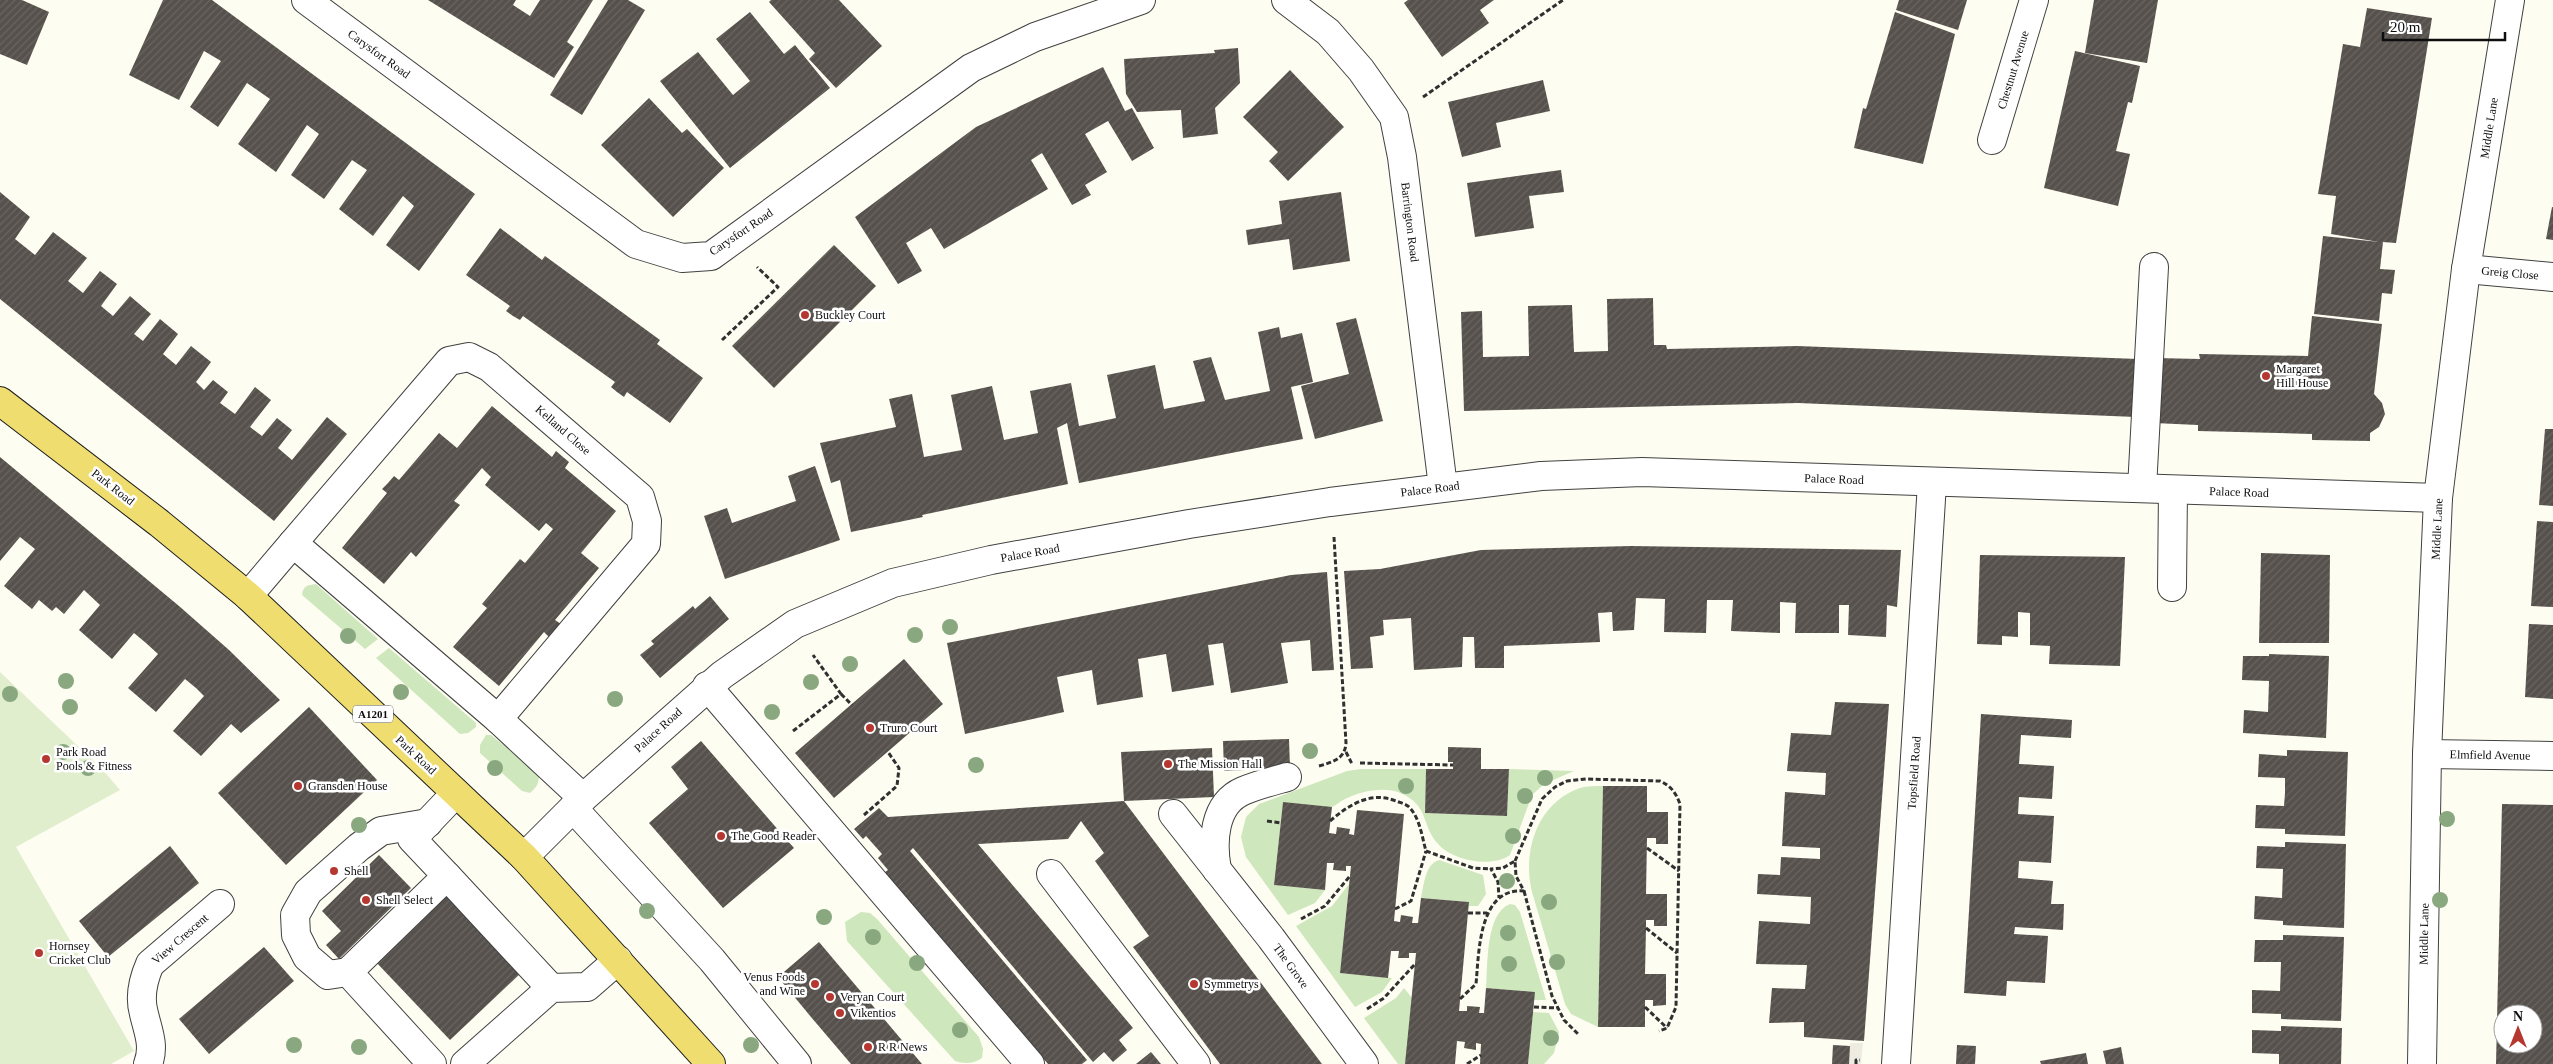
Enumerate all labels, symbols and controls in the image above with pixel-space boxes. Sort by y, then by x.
scale bar [2383,10,2506,42]
text: 20 m [2390,19,2421,35]
street label: Carysfort Road [345,27,413,81]
street label: Chestnut Avenue [1994,29,2032,111]
street label: Middle Lane [2477,96,2501,160]
street label: Barrington Road [1398,181,1422,263]
street label: Carysfort Road [707,206,775,258]
street label: Greig Close [2481,264,2539,282]
place label: Buckley Court [815,308,886,322]
marker: Buckley Court [799,309,811,321]
place label: Margaret Hill House [2276,362,2328,390]
marker: Margaret Hill House [2260,370,2272,382]
street label: Kelland Close [533,402,593,458]
street label: Park Road [89,466,137,508]
street label: Palace Road [1804,471,1864,487]
street label: Palace Road [1400,478,1460,500]
street label: Palace Road [2209,484,2269,500]
street label: Middle Lane [2428,498,2446,560]
street label: Palace Road [999,541,1061,565]
street label: Palace Road [631,705,685,755]
road number: A1201 [353,706,393,722]
place label: Truro Court [880,721,938,735]
marker: Truro Court [864,722,876,734]
street label: Park Road [393,733,439,777]
street label: Topsfield Road [1904,736,1924,810]
place label: Park Road Pools & Fitness [56,745,132,773]
street label: Elmfield Avenue [2450,747,2530,763]
marker: Park Road Pools & Fitness [40,753,52,765]
place label: The Mission Hall [1178,757,1263,771]
marker: The Mission Hall [1162,758,1174,770]
place label: Gransden House [308,779,388,793]
marker: Gransden House [292,780,304,792]
place label: The Good Reader [731,829,816,843]
marker: The Good Reader [715,830,727,842]
place label: Shell [344,864,369,878]
marker: Shell [328,865,340,877]
place label: Shell Select [376,893,434,907]
marker: Shell Select [360,894,372,906]
street label: Middle Lane [2416,903,2432,965]
street label: View Crescent [149,910,212,967]
place label: Hornsey Cricket Club [49,939,111,967]
street label: The Grove [1270,941,1312,991]
marker: Hornsey Cricket Club [33,947,45,959]
place label: Venus Foods and Wine [743,970,805,998]
place label: Symmetrys [1204,977,1259,991]
marker: Venus Foods and Wine [809,978,821,990]
marker: Symmetrys [1188,978,1200,990]
place label: Veryan Court [840,990,905,1004]
marker: Veryan Court [824,991,836,1003]
north arrow [2493,1004,2543,1054]
place label: Vikentios [850,1006,896,1020]
marker: Vikentios [834,1007,846,1019]
text: N [2513,1009,2523,1024]
place label: R R News [878,1040,928,1054]
marker: R R News [862,1041,874,1053]

